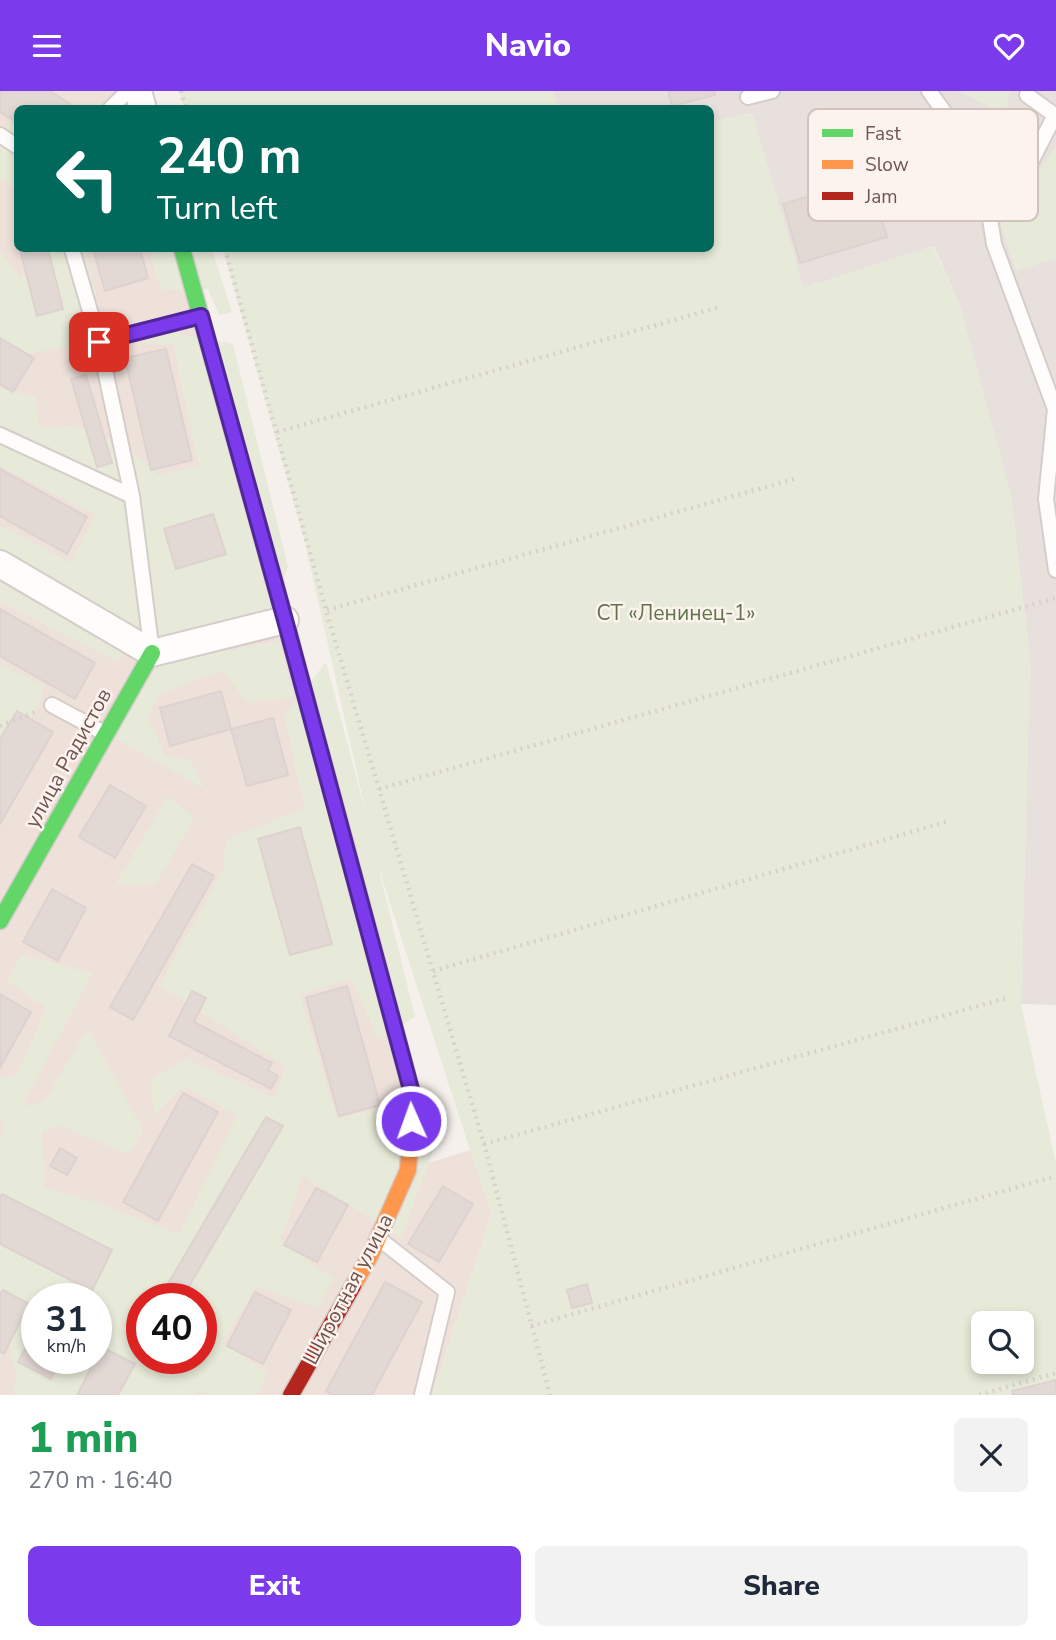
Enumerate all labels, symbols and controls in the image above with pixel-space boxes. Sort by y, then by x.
text: Navio [485,24,571,67]
icon: menu [28,27,66,65]
icon: heart [990,27,1028,65]
legend [808,109,1038,221]
text: Fast [865,121,901,147]
text: 240 m [157,123,301,190]
icon: left [42,133,133,224]
text: Slow [865,152,909,178]
text: Jam [864,184,898,210]
text: Turn left [157,187,277,230]
pin [69,312,129,372]
icon: arrive [80,323,118,361]
park label: СТ «Ленинец-1» [596,599,756,627]
street label: улица Радистов [18,683,118,833]
position arrow [374,1084,448,1158]
street label: Широтная улица [296,1209,400,1369]
speed limit sign: 40 [126,1283,217,1374]
text: 31 [45,1296,88,1343]
map controls [971,1311,1034,1374]
button: search [971,1311,1034,1374]
text: km/h [47,1334,86,1358]
text: 1 min [28,1410,138,1467]
button: close [954,1418,1028,1492]
text: 270 m · 16:40 [28,1465,173,1496]
button: Exit [28,1546,521,1626]
button: Share [535,1546,1028,1626]

